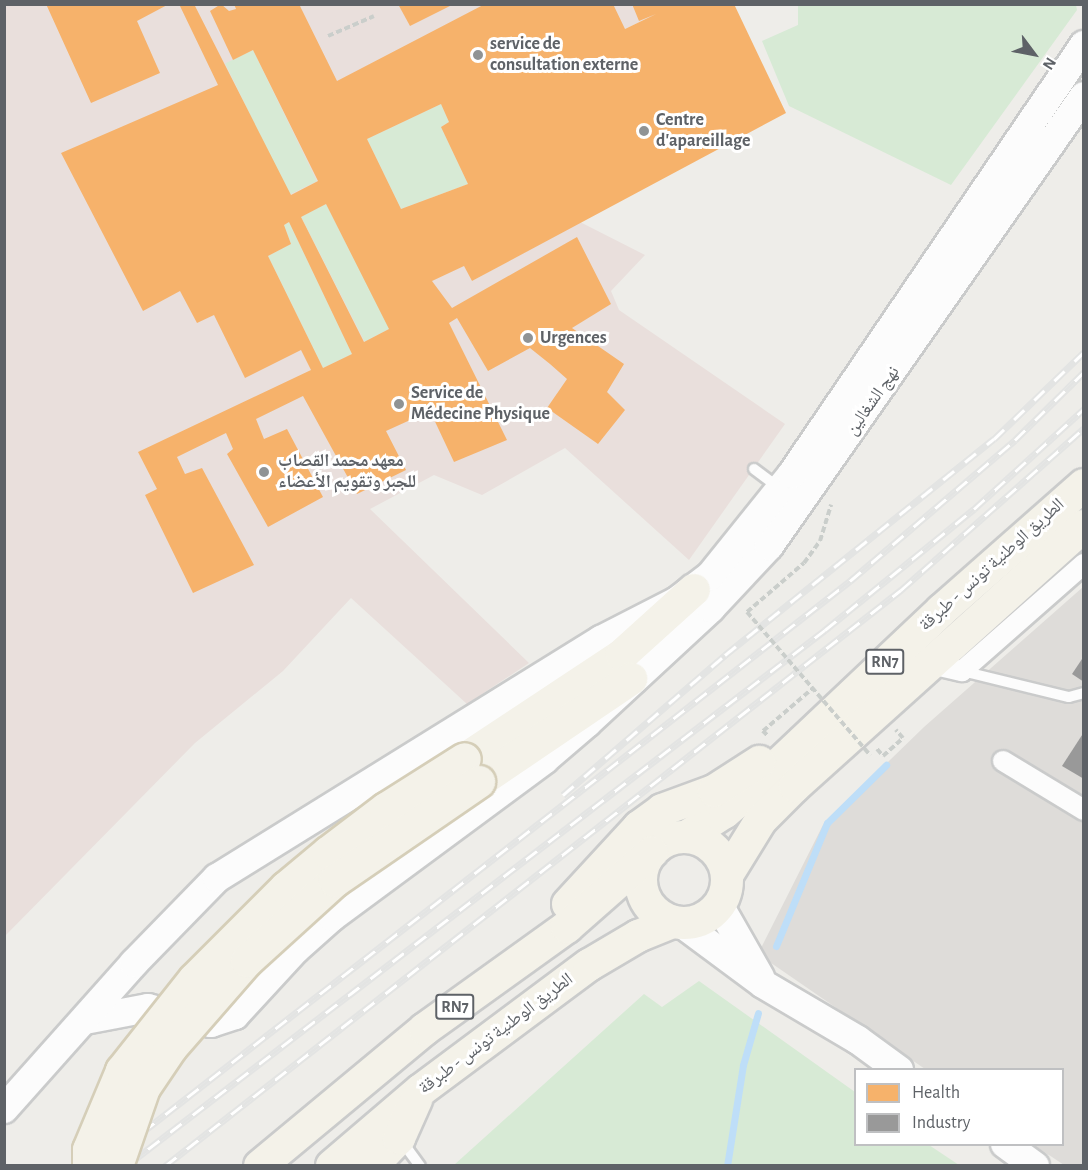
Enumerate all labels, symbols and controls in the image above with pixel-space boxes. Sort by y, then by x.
north arrow [1004,24,1064,84]
place label: service de consultation externe [490,34,638,76]
marker: service de consultation externe [471,48,485,62]
text: N [1040,55,1059,72]
place label: Centre d'apareillage [656,110,750,152]
marker: Centre d'apareillage [637,124,651,138]
place label: Urgences [540,327,607,349]
marker: Urgences [521,331,535,345]
street label: نهج الشغالين [841,362,905,440]
place label: Service de Médecine Physique [411,383,550,426]
marker: Service de Médecine Physique [392,397,406,411]
place label: معهد محمد القصاب للجبر وتقويم الأعضاء [278,451,416,494]
marker: معهد محمد القصاب للجبر وتقويم الأعضاء [255,463,273,481]
street label: الطريق الوطنية تونس - طبرقة [915,494,1069,636]
road number: RN7 [864,649,906,675]
street label: الطريق الوطنية تونس - طبرقة [414,969,578,1099]
road number: RN7 [434,994,476,1020]
legend [854,1068,1064,1146]
text: Health [912,1084,960,1102]
text: Industry [912,1114,971,1132]

